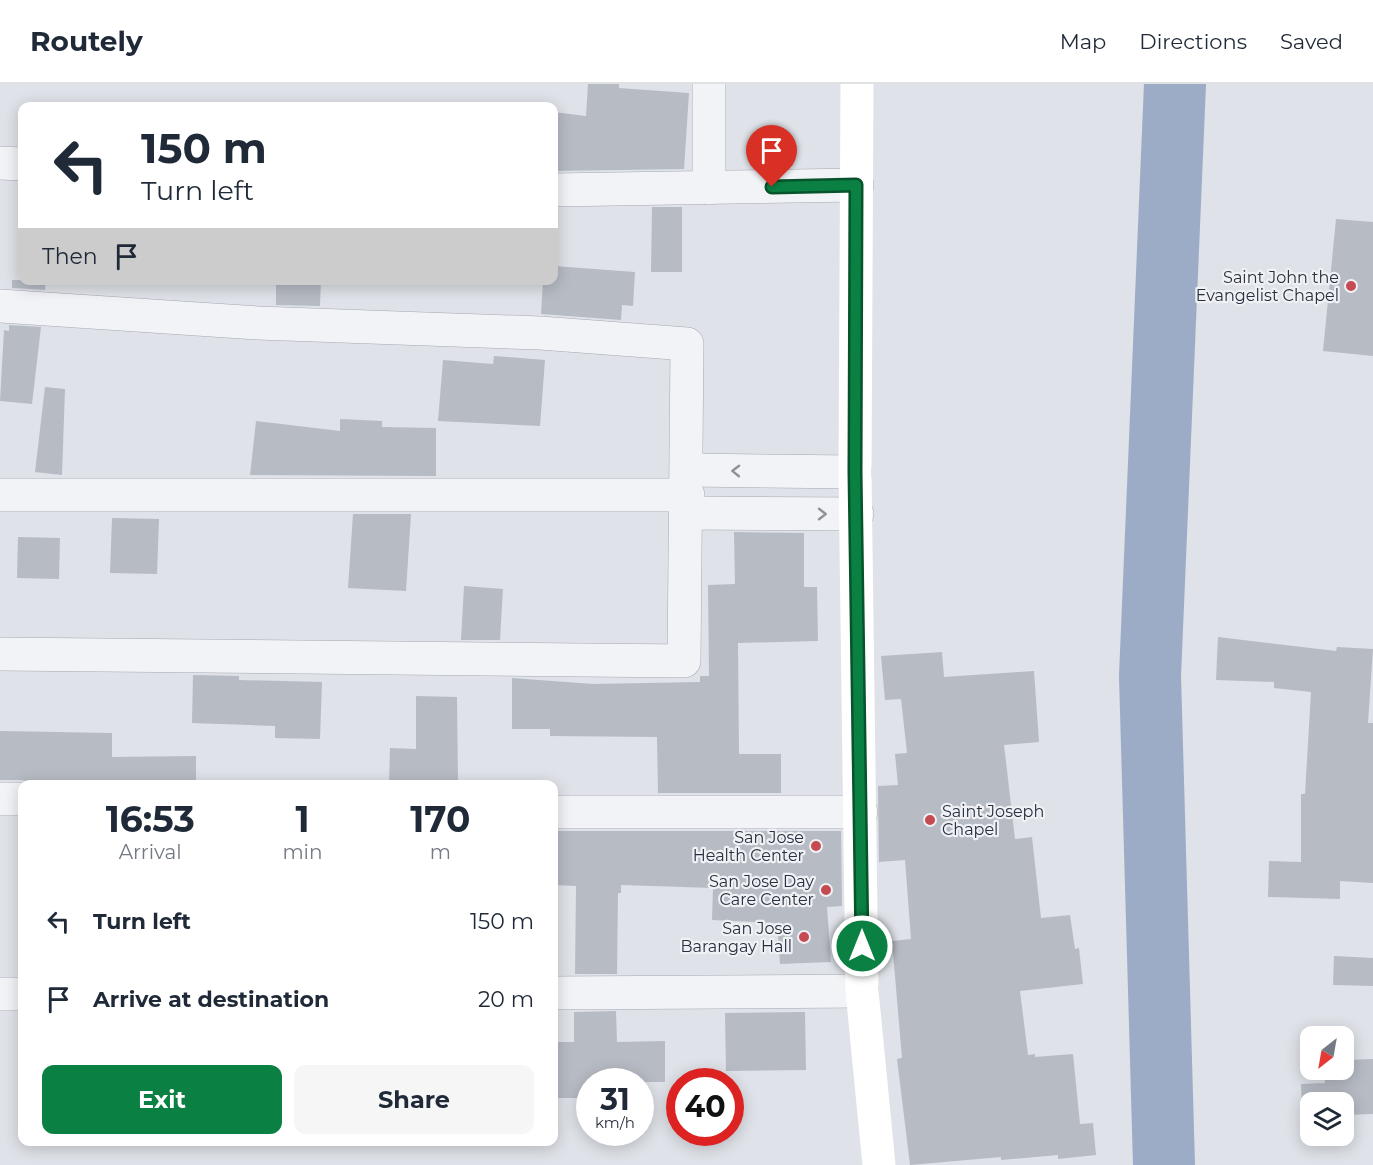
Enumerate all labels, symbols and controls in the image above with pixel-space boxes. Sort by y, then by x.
text: Routely [30,24,143,58]
text: Map [1060,29,1106,54]
text: Directions [1139,29,1247,54]
text: Saved [1280,29,1343,54]
text: 150 m [141,122,267,174]
pin [746,125,797,187]
icon: left [42,126,120,204]
icon: arrive [755,134,788,167]
text: Turn left [141,174,254,207]
icon: arrive [110,240,143,273]
text: Then [42,243,98,270]
place label: Saint John the Evangelist Chapel [1196,268,1339,305]
marker: Saint John the Evangelist Chapel [1344,279,1358,293]
one-way arrow [731,465,740,477]
one-way arrow [818,508,827,520]
text: 16:53 [106,797,195,841]
text: 1 [295,797,310,841]
text: 170 [410,797,470,841]
place label: Saint Joseph Chapel [942,802,1044,839]
marker: Saint Joseph Chapel [923,813,937,827]
place label: San Jose Health Center [693,828,804,865]
marker: San Jose Health Center [809,839,823,853]
text: Arrival [119,840,182,864]
text: min [282,840,323,864]
text: m [430,840,451,864]
place label: San Jose Day Care Center [709,872,814,909]
marker: San Jose Day Care Center [819,883,833,897]
icon: left [42,905,75,938]
text: Turn left [93,908,191,935]
text: 150 m [470,908,534,935]
position arrow [830,914,894,978]
place label: San Jose Barangay Hall [680,919,792,956]
marker: San Jose Barangay Hall [797,930,811,944]
icon: arrive [42,983,75,1016]
text: Arrive at destination [93,986,329,1013]
text: 20 m [478,986,534,1013]
north arrow [1300,1026,1354,1080]
map controls [1300,1026,1354,1146]
button: Exit [42,1065,282,1134]
button: Share [294,1065,534,1134]
speed limit sign: 40 [666,1068,744,1146]
text: 31 [600,1081,630,1118]
button: layers [1300,1092,1354,1146]
text: km/h [595,1113,635,1132]

